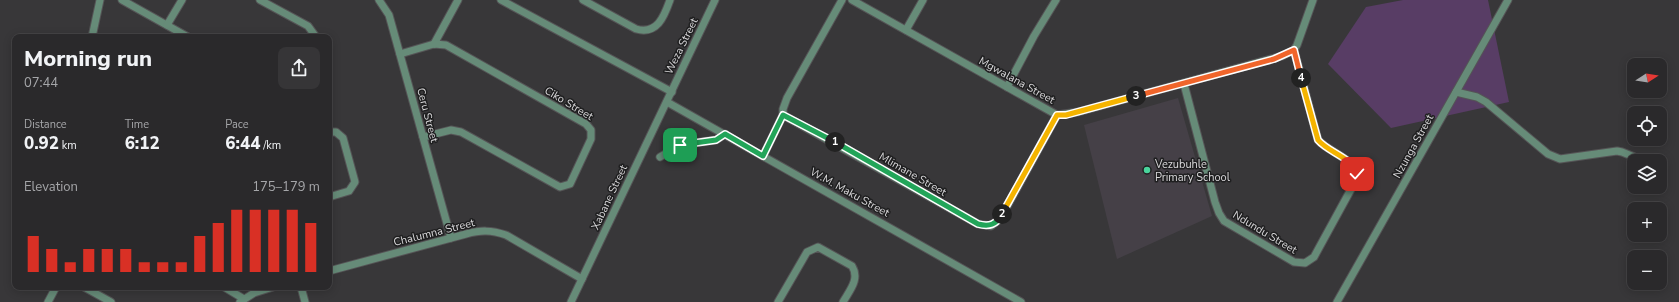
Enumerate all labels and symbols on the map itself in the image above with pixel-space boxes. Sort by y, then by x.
street label: Weza Street [661,15,702,77]
street label: Mgwalana Street [976,53,1058,108]
north arrow [1627,58,1667,98]
pin: 4 [1291,68,1311,88]
street label: Ciko Street [542,83,596,124]
street label: Ceru Street [413,86,442,144]
pin: 3 [1126,86,1146,106]
street label: Nzunga Street [1390,112,1437,181]
pin [663,128,697,162]
pin: 1 [825,132,845,152]
street label: Mlimane Street [876,149,949,200]
place label: Vezubuhle Primary School [1154,157,1231,185]
pin [1340,157,1374,191]
street label: Xabane Street [588,162,631,232]
street label: W.M. Maku Street [807,164,892,221]
marker: Vezubuhle Primary School [1142,165,1152,175]
pin: 2 [992,204,1012,224]
street label: Ndundu Street [1230,207,1300,258]
street label: Chalumna Street [392,215,476,250]

